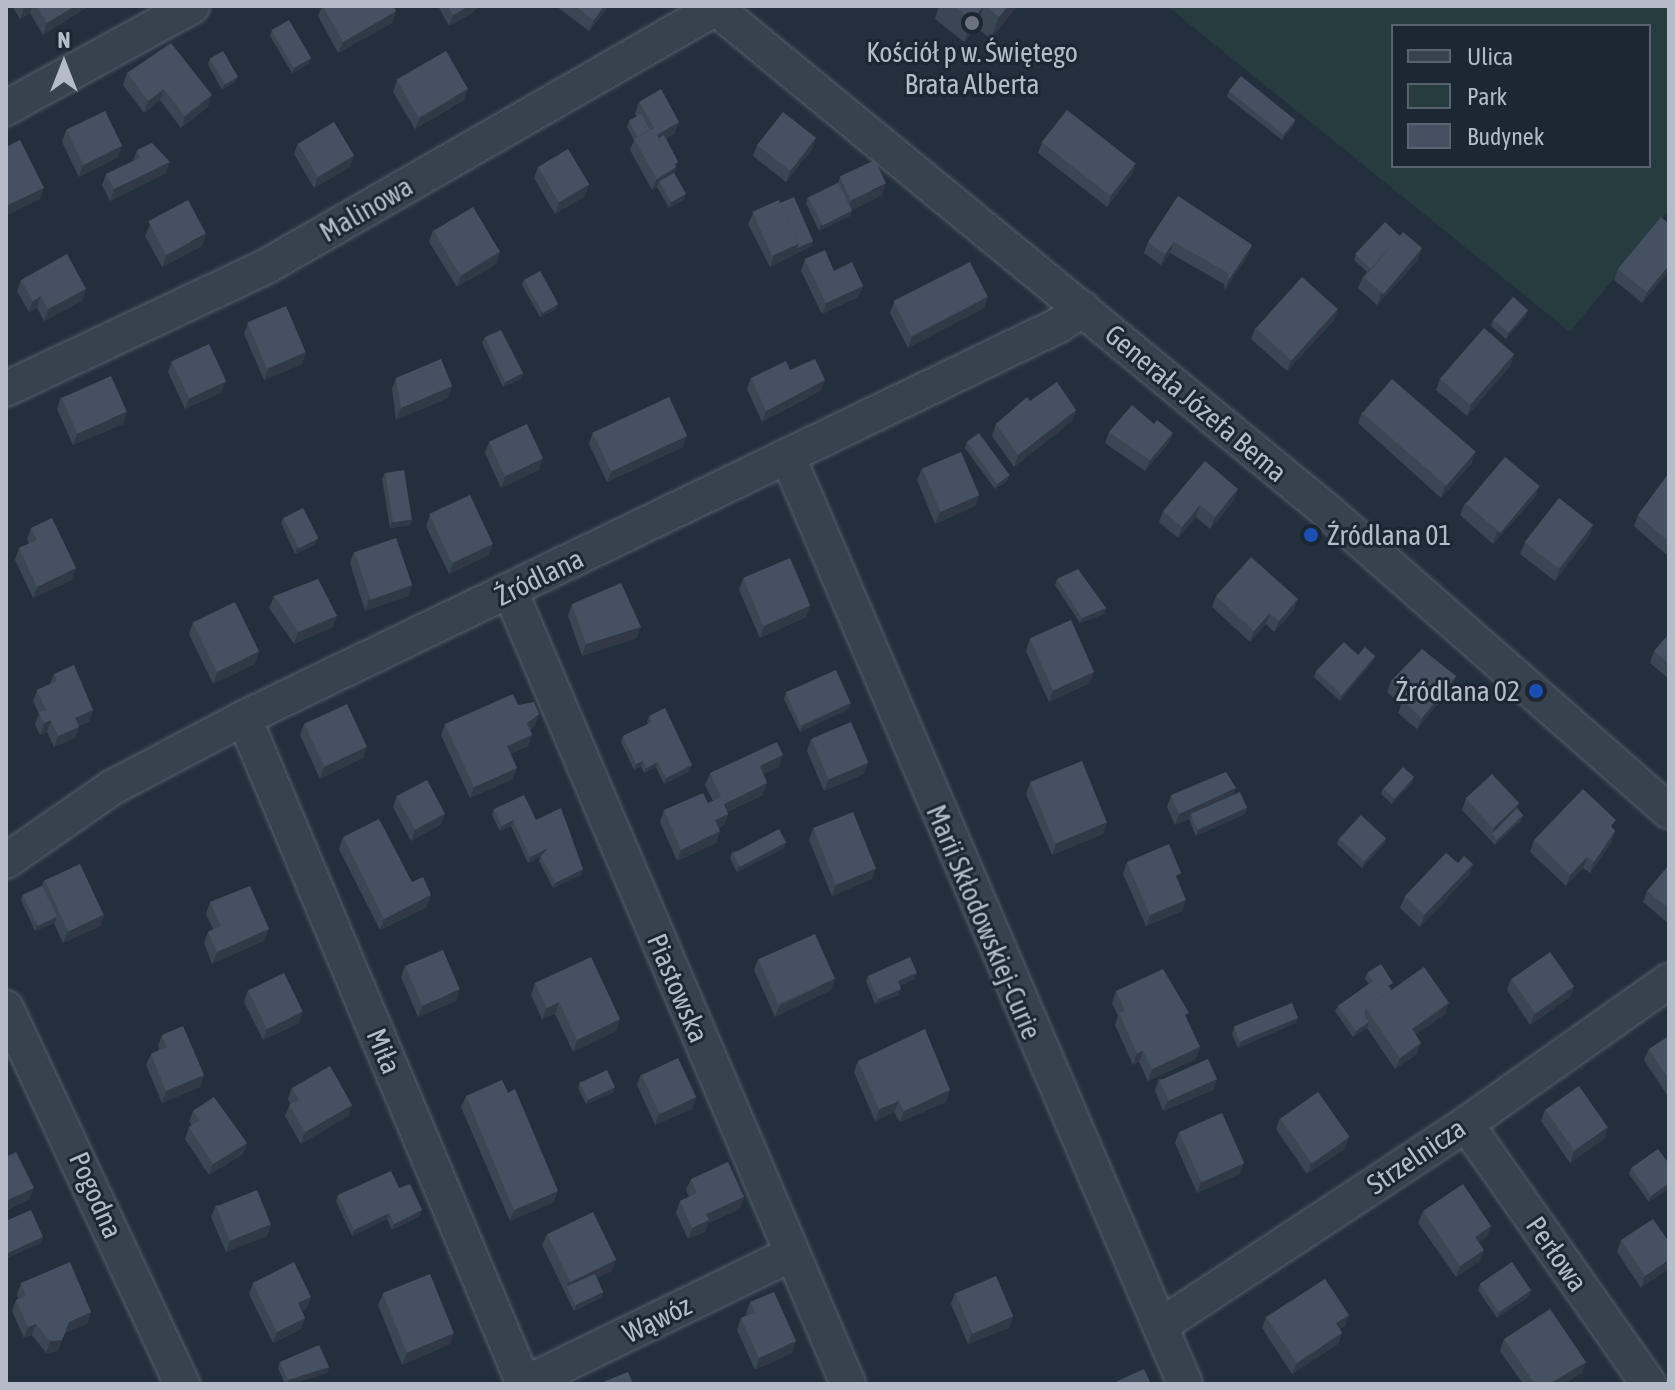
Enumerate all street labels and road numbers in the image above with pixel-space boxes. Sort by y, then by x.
street label: Malinowa [314,169,418,249]
street label: Generała Józefa Bema [1098,317,1294,489]
street label: Źródlana [489,541,589,613]
street label: Marii Skłodowskiej-Curie [919,800,1049,1044]
street label: Piastowska [640,928,716,1048]
street label: Miła [360,1023,408,1079]
street label: Strzelnicza [1360,1111,1472,1201]
street label: Pogodna [62,1147,130,1243]
street label: Perłowa [1519,1210,1595,1298]
street label: Wąwóz [617,1288,697,1350]

